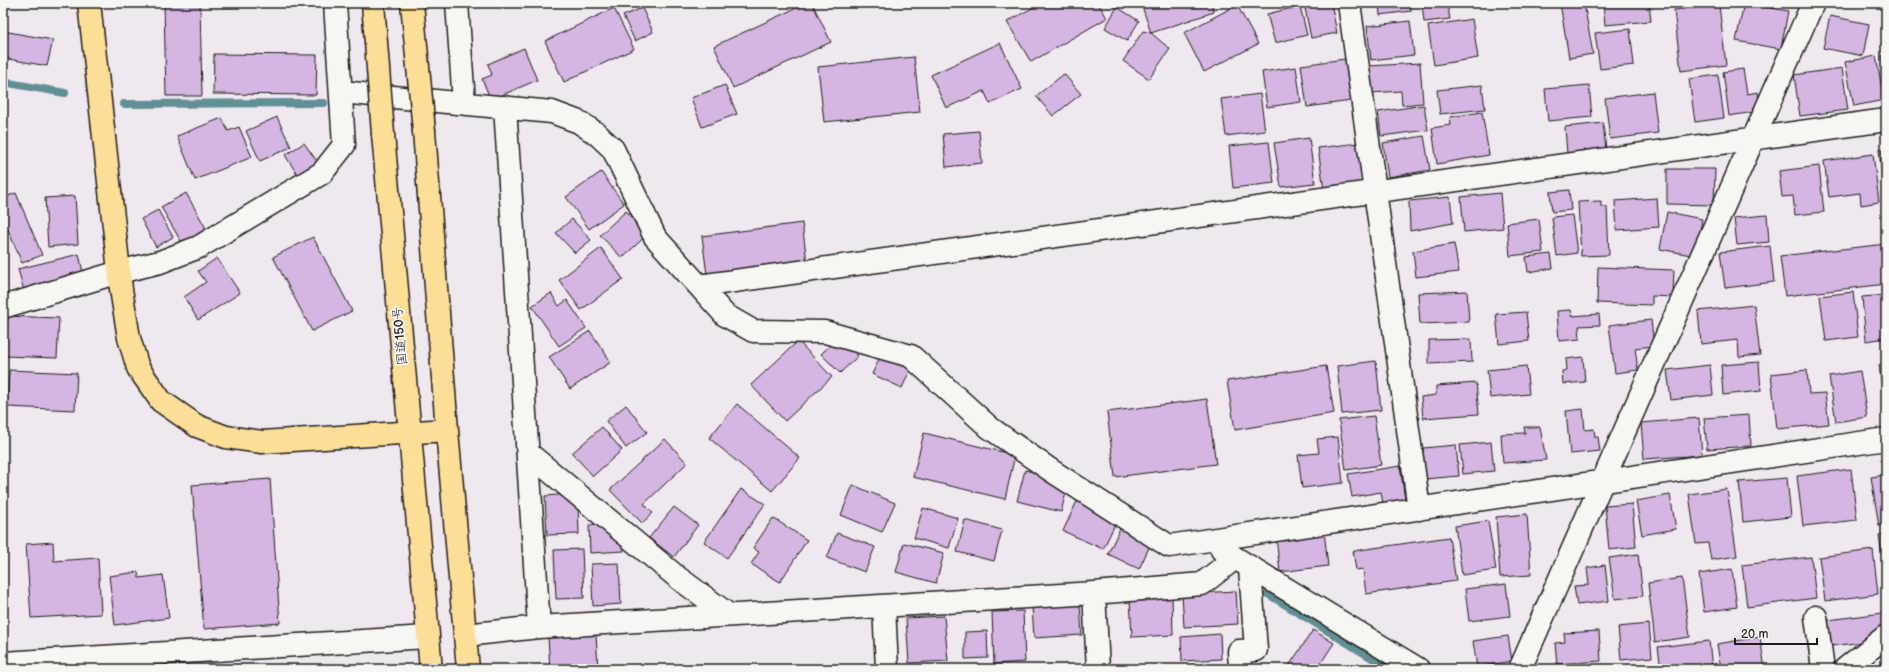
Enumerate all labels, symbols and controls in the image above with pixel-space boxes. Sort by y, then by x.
street label: 国道150号 [389,306,411,366]
scale bar [1735,620,1817,646]
text: 20 m [1741,627,1768,642]

